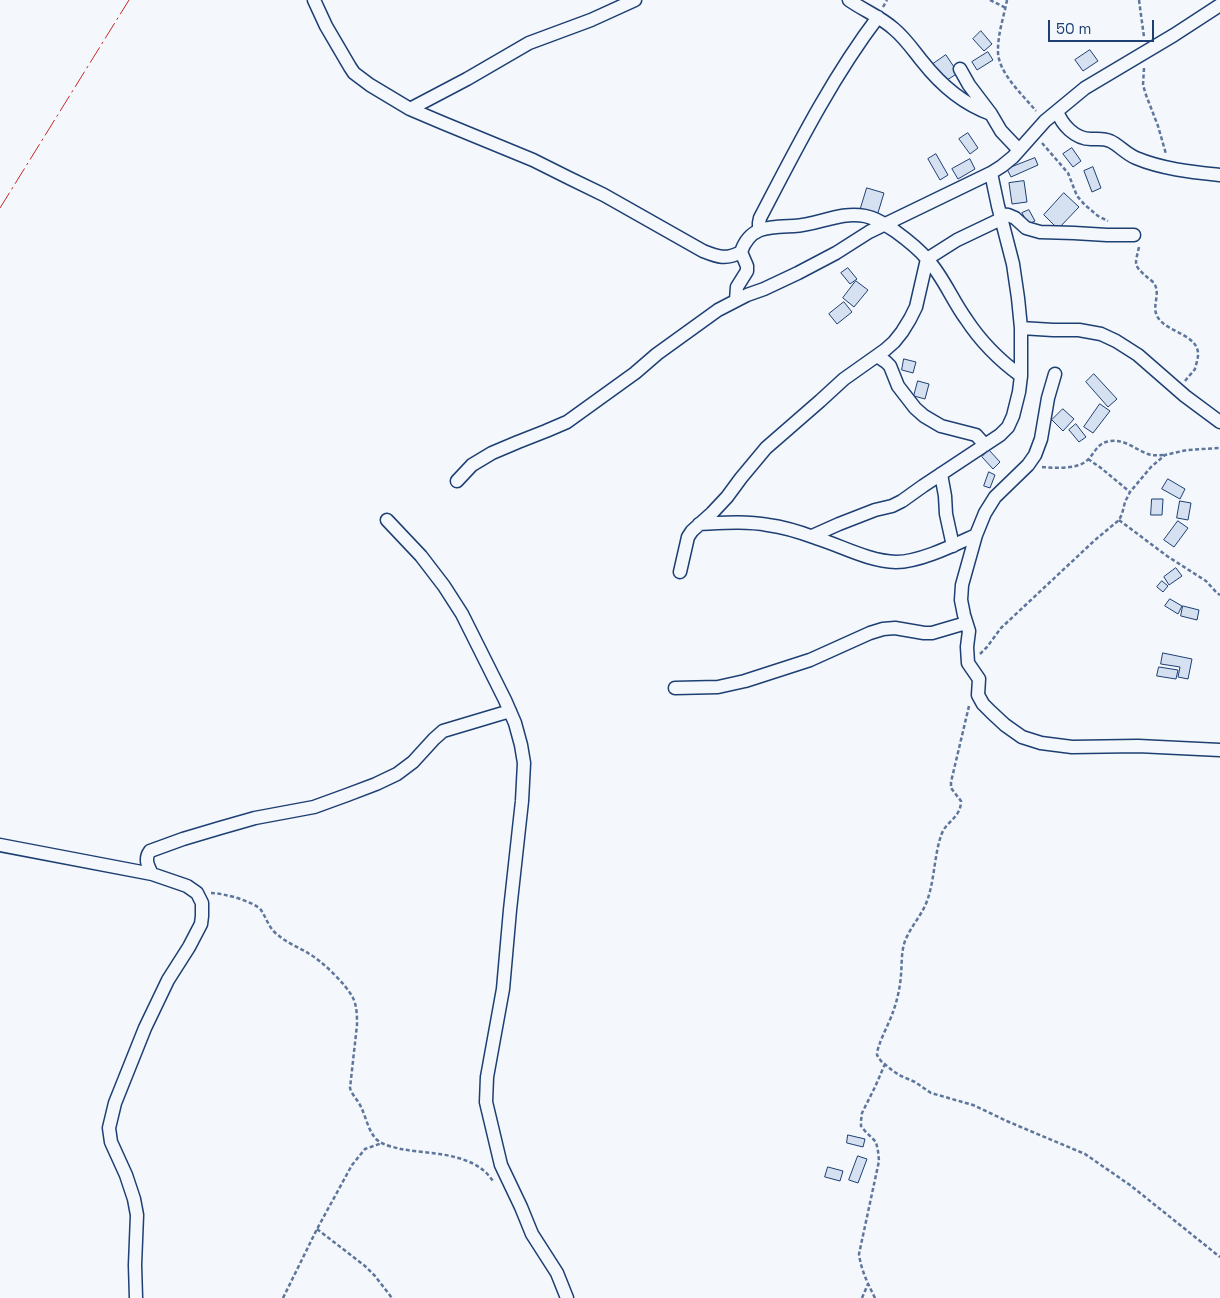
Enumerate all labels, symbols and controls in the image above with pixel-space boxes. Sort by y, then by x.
scale bar [1050,10,1156,42]
text: 50 m [1056,19,1091,38]

